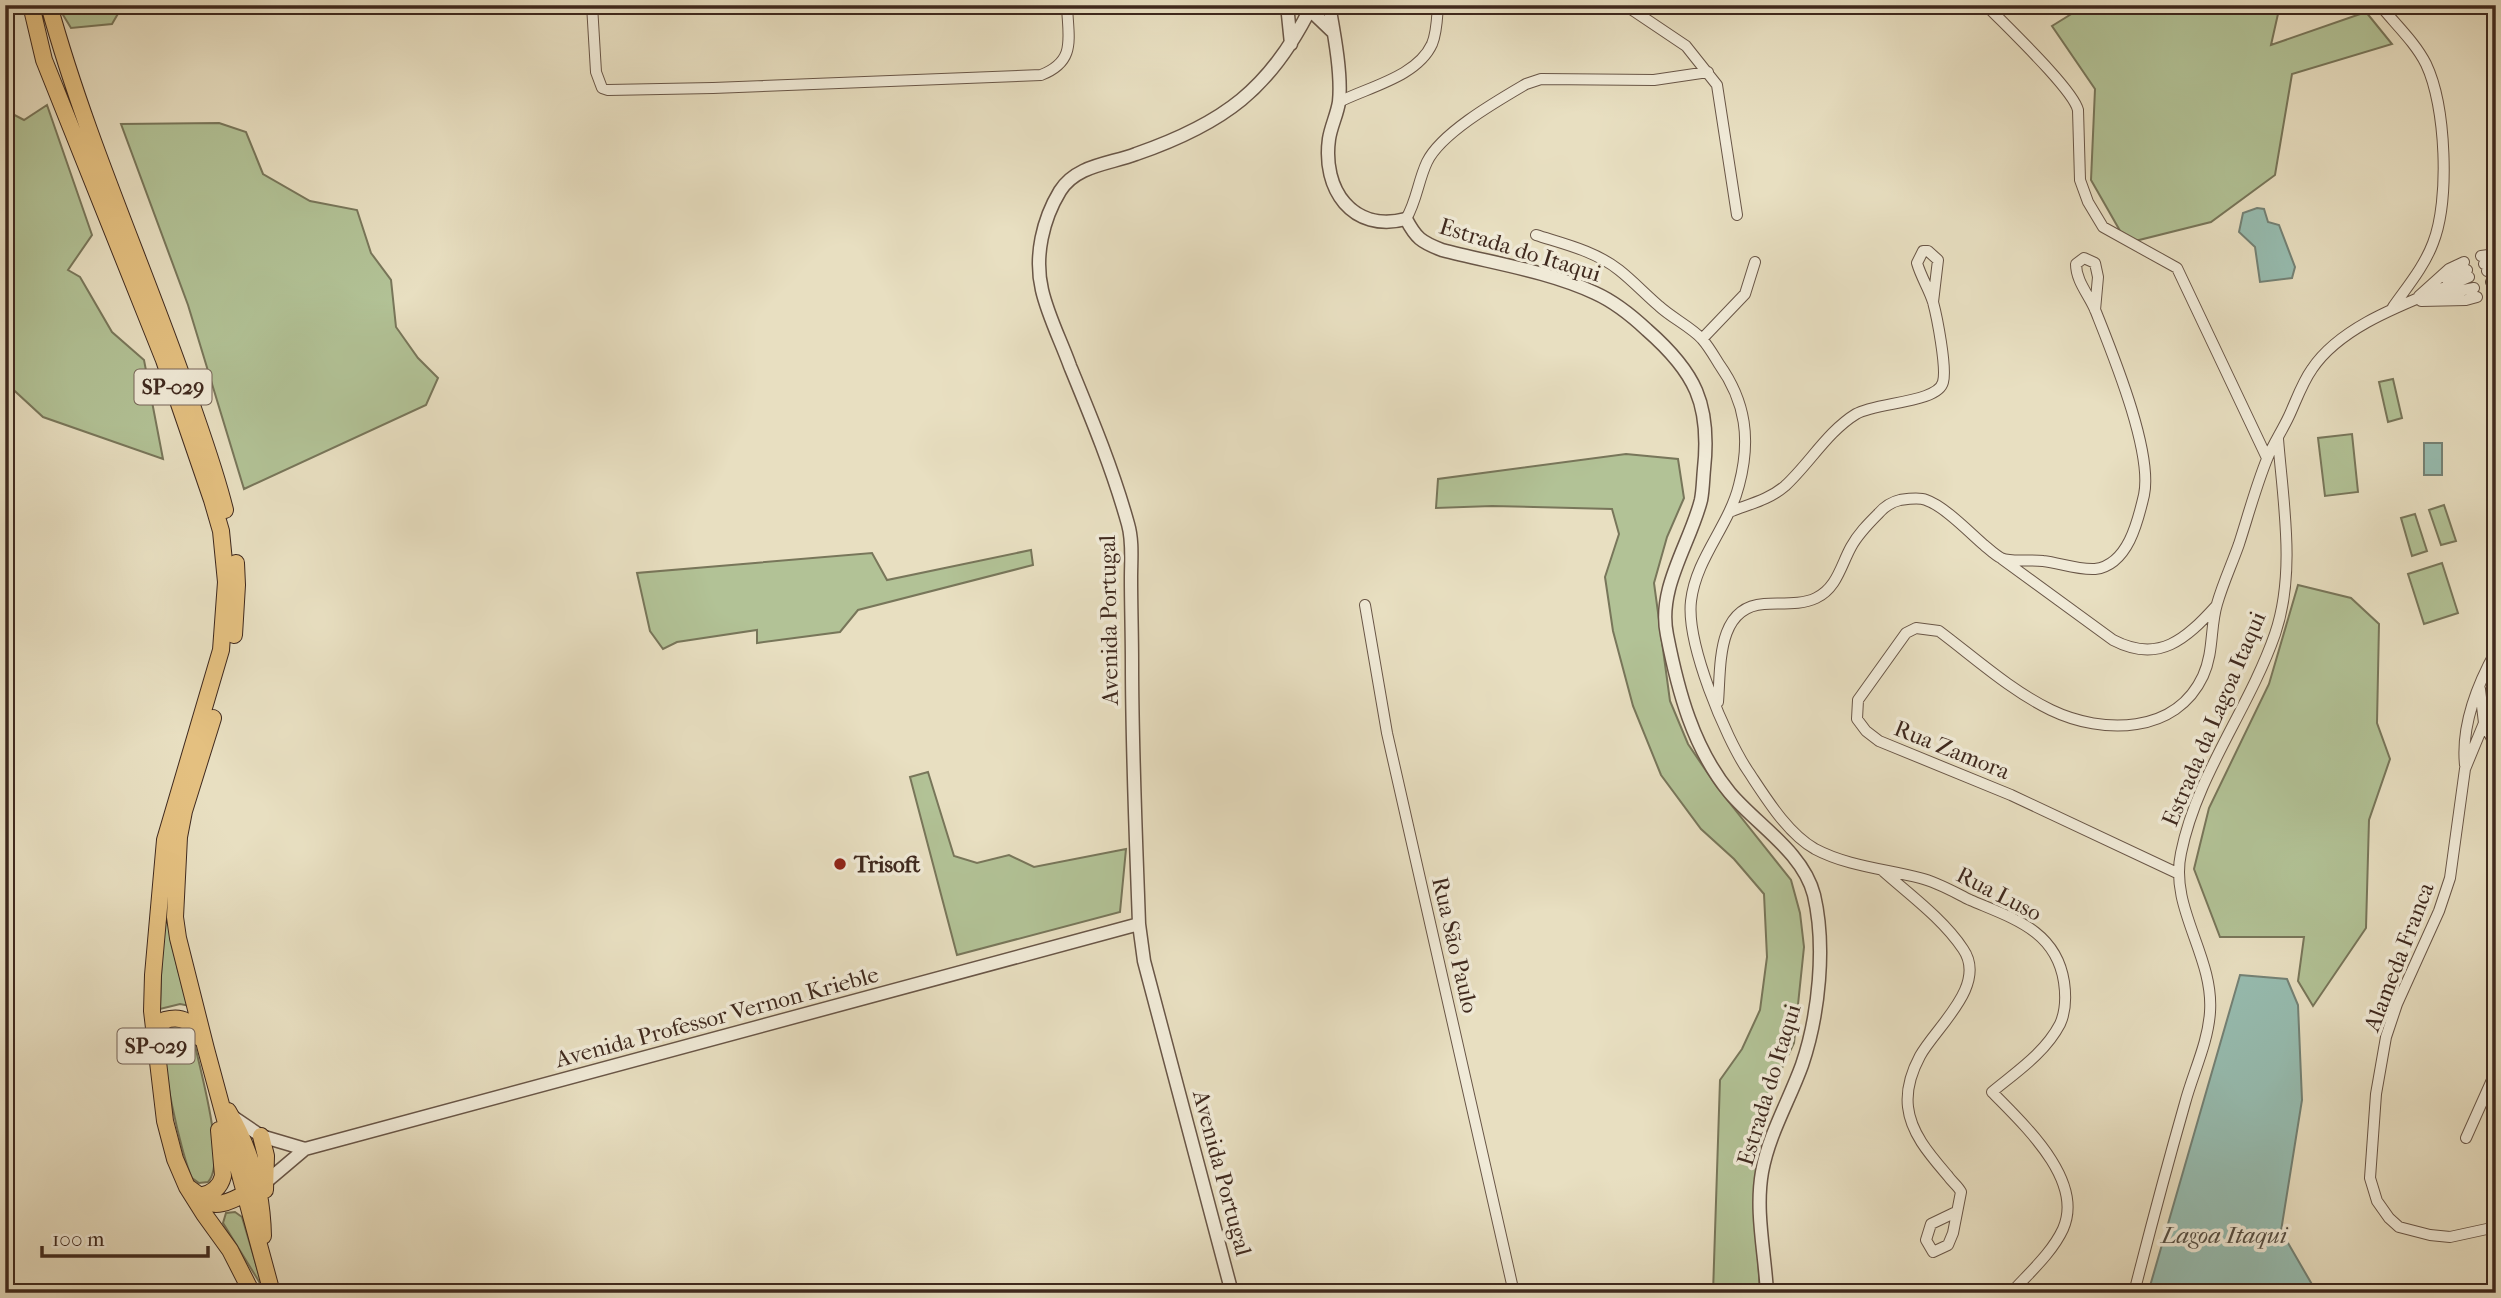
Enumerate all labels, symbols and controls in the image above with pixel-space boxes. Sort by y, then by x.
street label: Estrada do Itaqui [1436,213,1604,287]
road number: SP-029 [134,370,212,404]
street label: Avenida Portugal [1094,534,1124,706]
street label: Estrada da Lagoa Itaqui [2157,607,2272,830]
street label: Rua Zamora [1890,715,2014,786]
place label: Trisoft [853,851,921,878]
marker: Trisoft [832,856,848,872]
street label: Rua Luso [1952,861,2046,927]
street label: Rua São Paulo [1426,874,1484,1016]
street label: Alameda Franca [2358,878,2440,1036]
street label: Avenida Professor Vernon Krieble [551,961,882,1073]
street label: Estrada do Itaqui [1732,1001,1806,1169]
road number: SP-029 [118,1028,194,1064]
street label: Avenida Portugal [1187,1086,1257,1259]
scale bar [42,1214,208,1258]
water label: Lagoa Itaqui [2159,1221,2289,1249]
text: 100 m [52,1227,105,1251]

